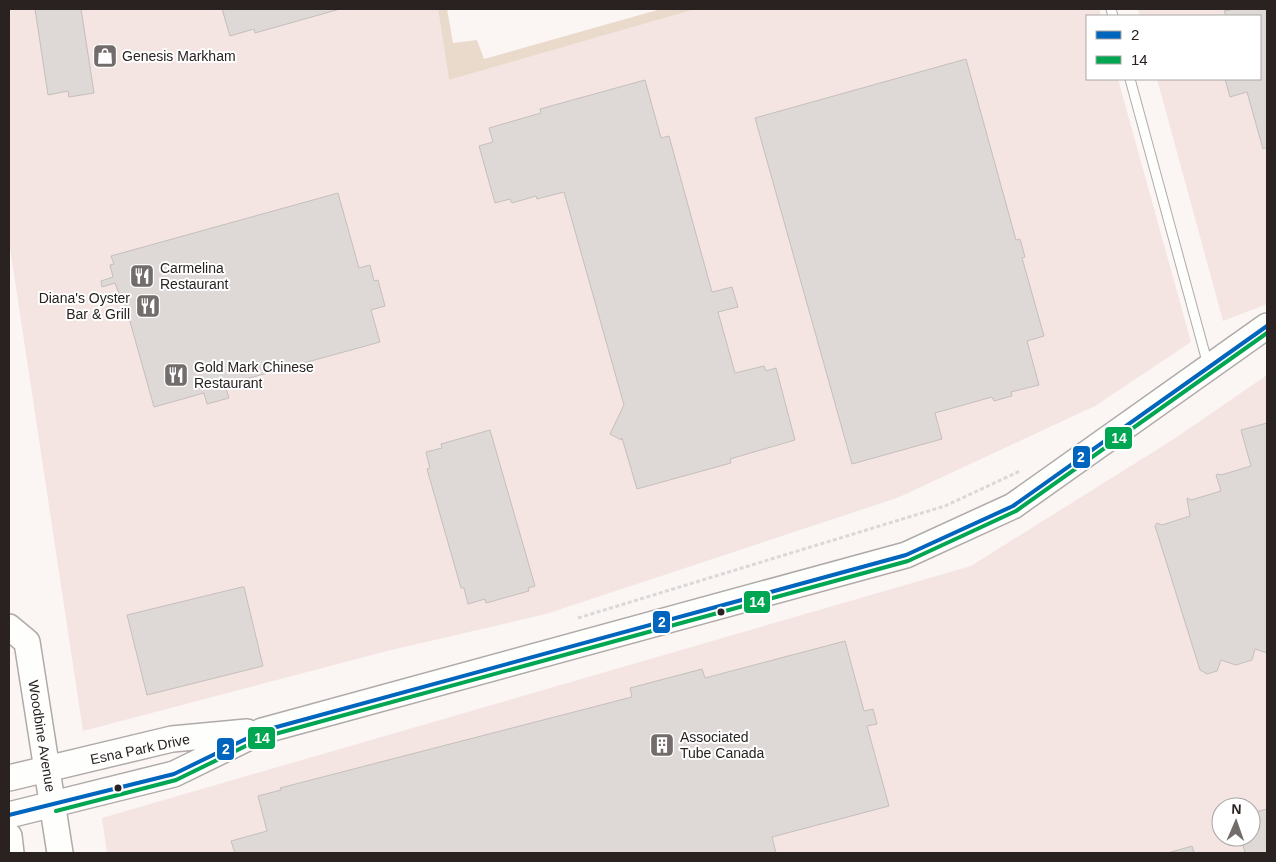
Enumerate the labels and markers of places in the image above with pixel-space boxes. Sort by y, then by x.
shop icon: Genesis Markham [92,43,118,69]
place label: Genesis Markham [122,48,236,64]
place label: Carmelina Restaurant [160,260,229,292]
restaurant icon: Carmelina Restaurant [129,263,155,289]
place label: Diana's Oyster Bar & Grill [39,290,130,322]
restaurant icon: Diana's Oyster Bar & Grill [135,293,161,319]
place label: Gold Mark Chinese Restaurant [194,359,314,391]
restaurant icon: Gold Mark Chinese Restaurant [163,362,189,388]
unlabelled marker [716,607,726,617]
place label: Associated Tube Canada [680,729,765,761]
building icon: Associated Tube Canada [649,732,675,758]
unlabelled marker [113,783,123,793]

